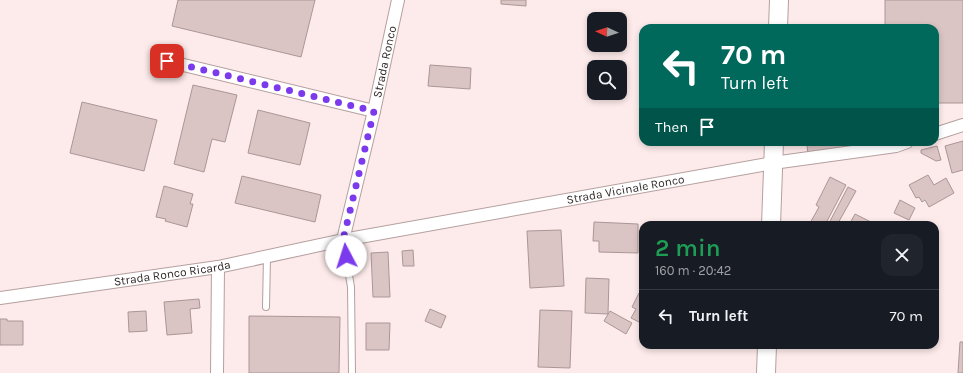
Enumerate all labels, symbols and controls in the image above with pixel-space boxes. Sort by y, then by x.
north arrow [587,12,627,52]
map controls [587,12,627,100]
street label: Strada Ronco [370,25,399,99]
text: 70 m [721,38,786,71]
icon: left [655,40,707,92]
pin [150,44,184,78]
icon: arrive [156,50,178,72]
button: search [587,60,627,100]
text: Turn left [721,72,789,94]
icon: arrive [696,116,718,138]
text: Then [655,118,688,136]
street label: Strada Vicinale Ronco [565,172,686,207]
text: 2 min [655,234,721,262]
button: close [881,234,923,276]
position arrow [325,235,367,277]
street label: Strada Ronco Ricarda [113,257,232,289]
text: 160 m · 20:42 [655,263,731,278]
icon: left [655,305,677,327]
text: Turn left [689,307,748,325]
text: 70 m [889,307,923,325]

